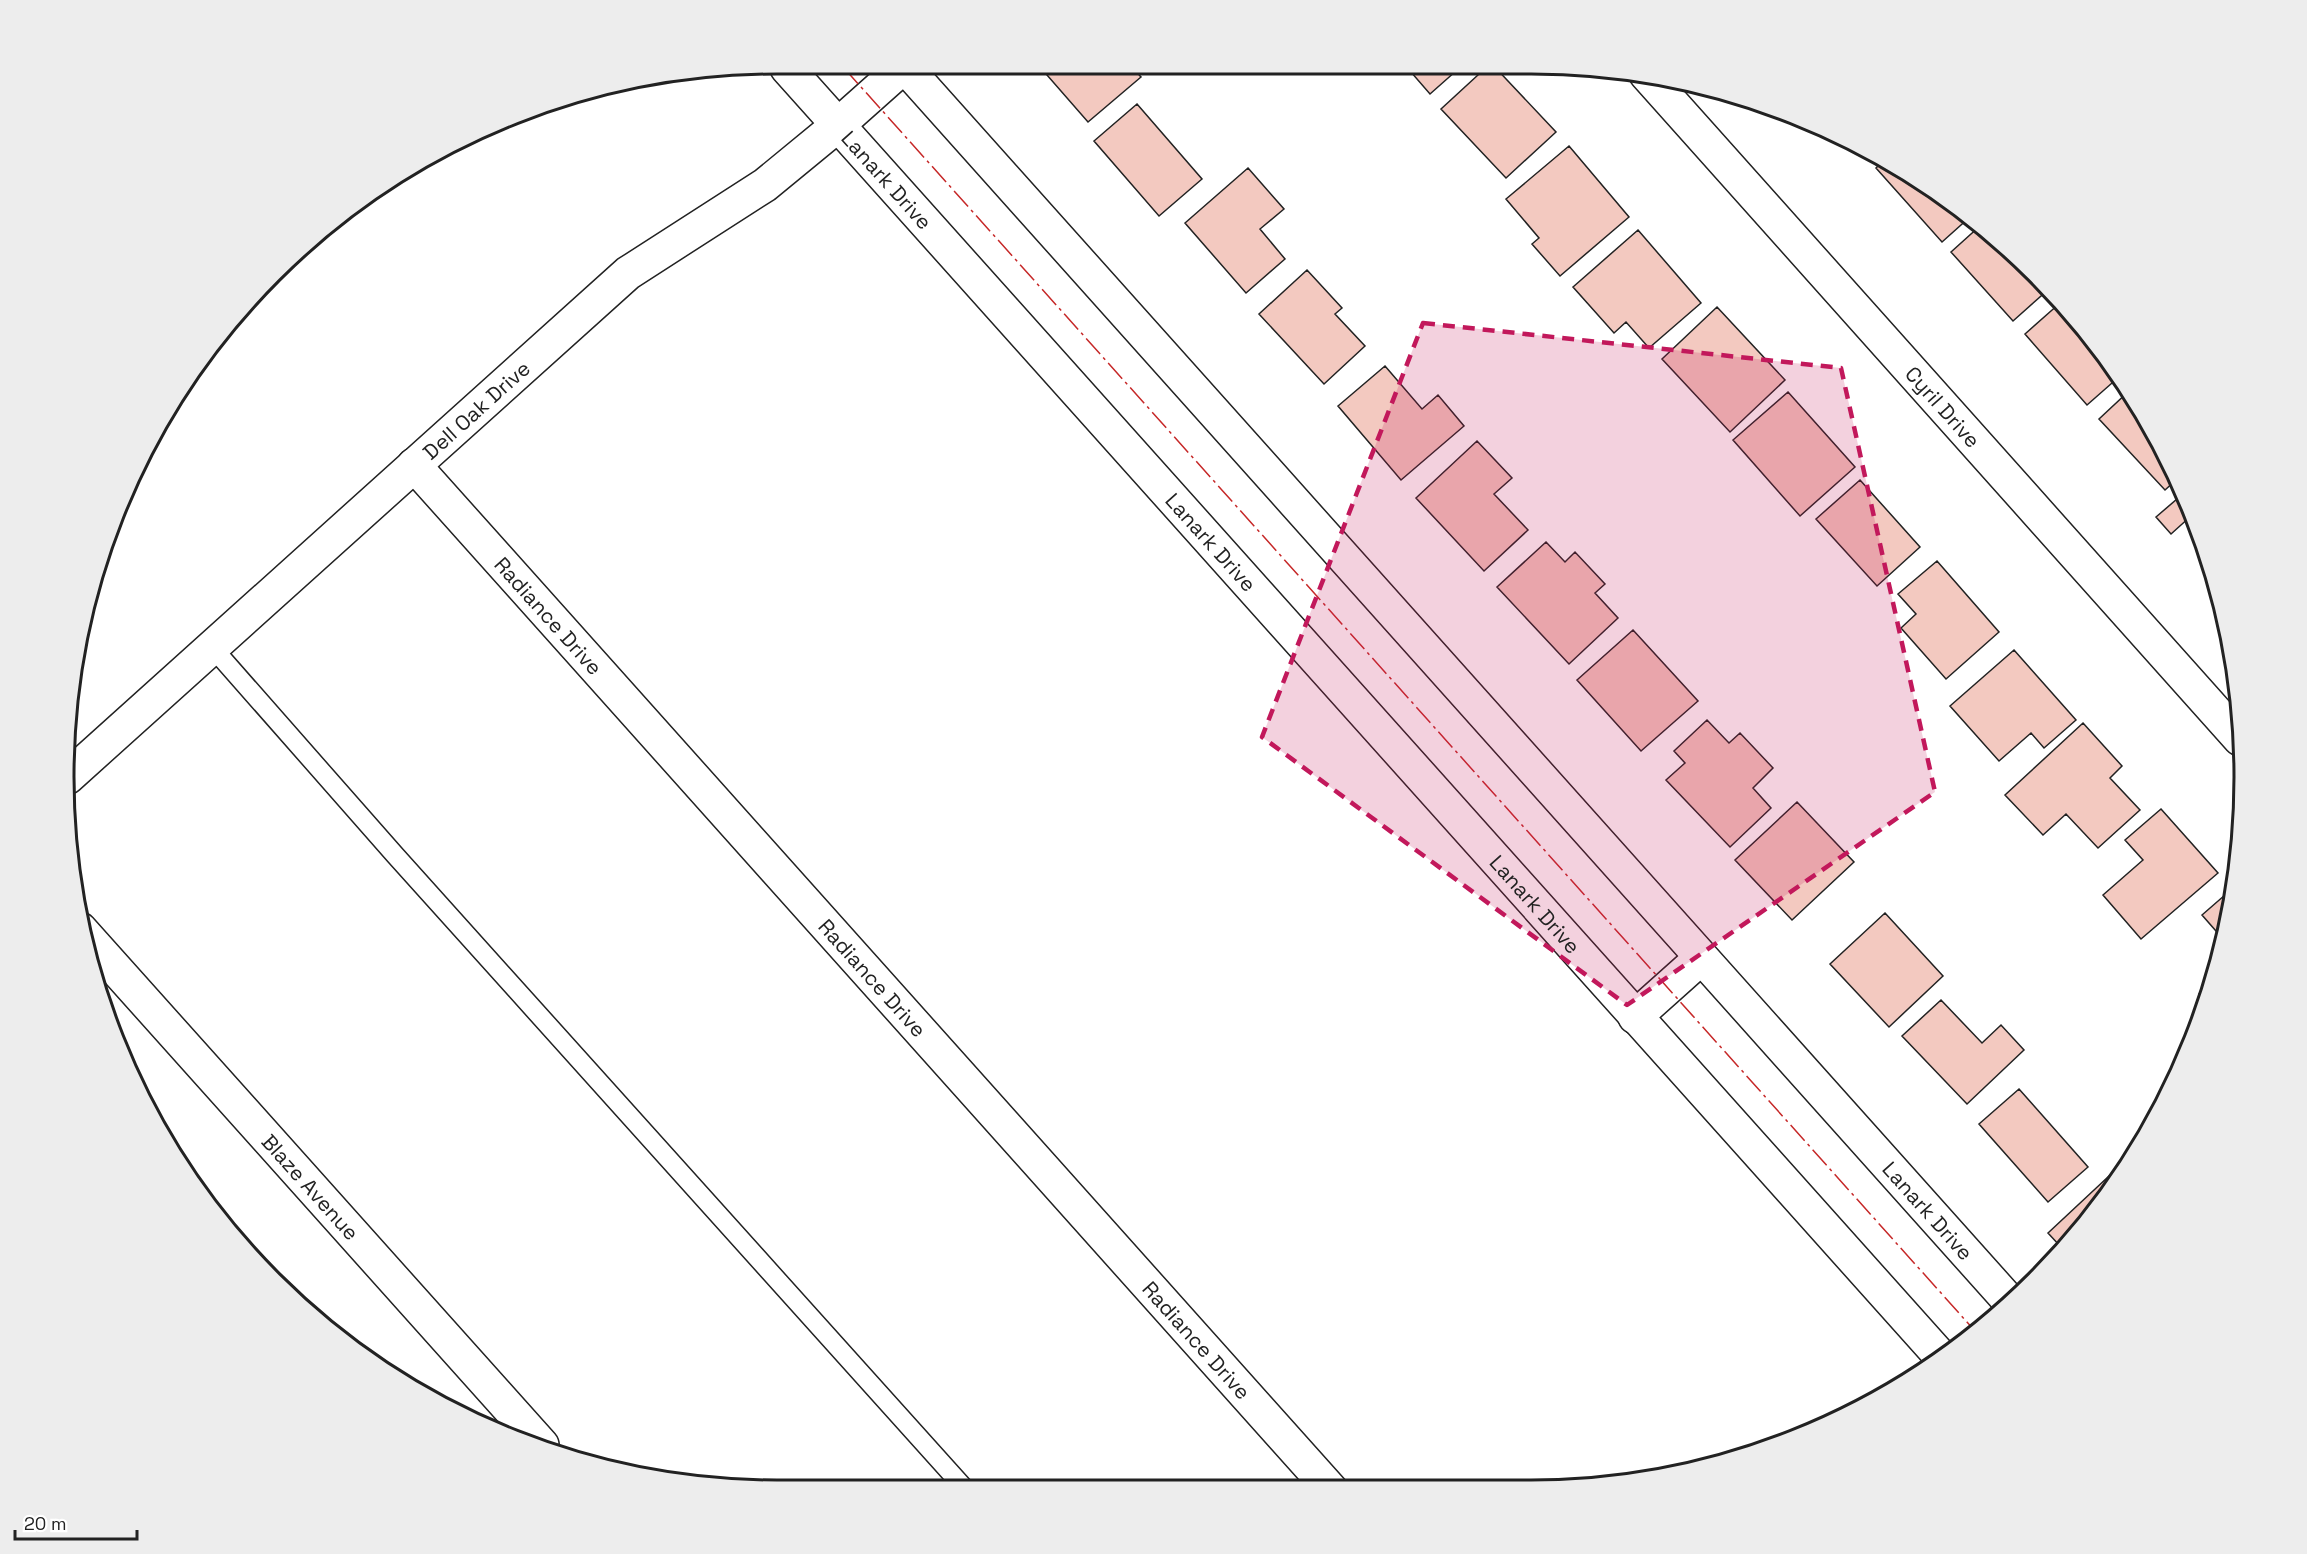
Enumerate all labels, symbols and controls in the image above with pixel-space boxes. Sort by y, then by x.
street label: Lanark Drive [836,125,938,235]
street label: Dell Oak Drive [417,354,535,465]
street label: Cyril Drive [1900,360,1987,453]
street label: Lanark Drive [1160,487,1262,597]
street label: Radiance Drive [489,551,609,680]
street label: Lanark Drive [1484,849,1587,959]
street label: Radiance Drive [813,913,933,1042]
street label: Blaze Avenue [256,1128,365,1245]
street label: Lanark Drive [1877,1155,1979,1266]
street label: Radiance Drive [1137,1275,1257,1405]
scale bar [15,1503,136,1541]
text: 20 m [24,1512,67,1535]

